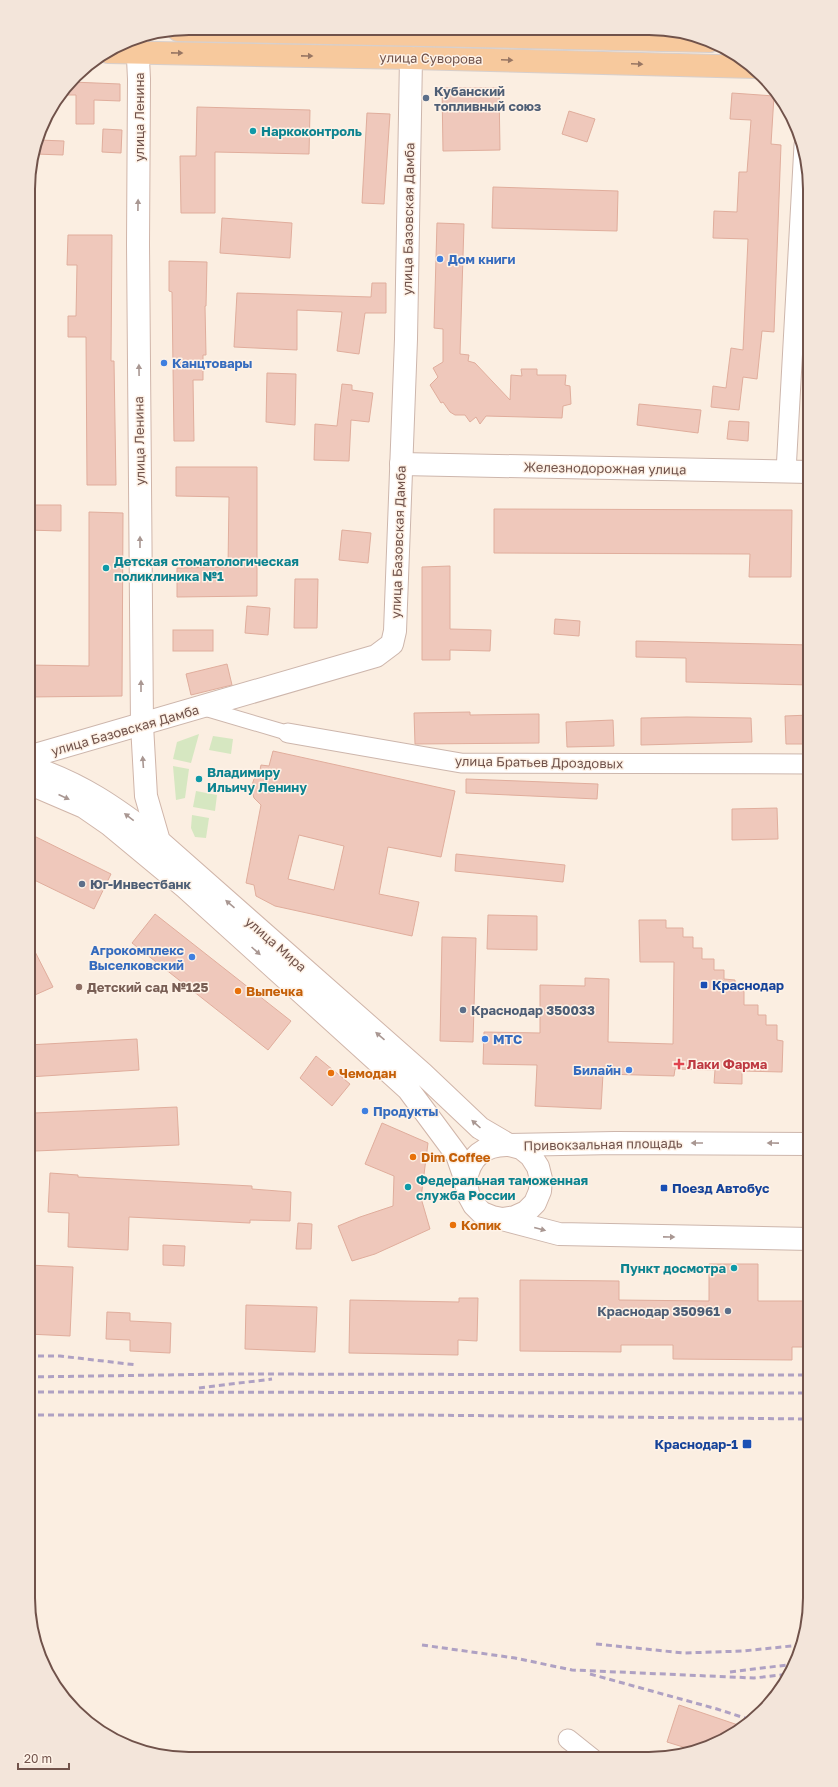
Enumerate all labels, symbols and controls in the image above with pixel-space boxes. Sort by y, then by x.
street label: улица Суворова [379,49,483,67]
one-way arrow [171,50,184,56]
one-way arrow [301,53,314,59]
one-way arrow [501,57,513,64]
one-way arrow [631,61,644,67]
street label: улица Ленина [131,72,147,162]
place label: Кубанский топливный союз [434,83,541,114]
marker: Кубанский топливный союз [421,93,431,103]
place label: Наркоконтроль [261,123,362,139]
marker: Наркоконтроль [248,126,258,136]
street label: улица Базовская Дамба [399,142,417,296]
one-way arrow [135,198,141,211]
place label: Дом книги [448,251,516,267]
marker: Дом книги [435,254,445,264]
place label: Канцтовары [172,355,252,371]
marker: Канцтовары [159,358,169,368]
one-way arrow [136,363,142,376]
street label: улица Ленина [130,396,148,486]
street label: Железнодорожная улица [523,459,687,477]
street label: улица Базовская Дамба [387,465,409,619]
one-way arrow [137,535,143,548]
place label: Детская стоматологическая поликлиника №1 [114,553,299,584]
marker: Детская стоматологическая поликлиника №1 [101,563,111,573]
one-way arrow [138,679,144,692]
street label: улица Базовская Дамба [49,701,201,759]
street label: улица Братьев Дроздовых [455,753,623,771]
one-way arrow [140,756,147,768]
place label: Владимиру Ильичу Ленину [207,764,307,795]
marker: Владимиру Ильичу Ленину [194,774,204,784]
one-way arrow [59,795,71,801]
one-way arrow [123,813,134,822]
place label: Юг-Инвестбанк [90,876,191,892]
marker: Юг-Инвестбанк [77,879,87,889]
one-way arrow [225,899,235,908]
street label: улица Мира [242,913,310,975]
place label: Агрокомплекс Выселковский [89,942,185,973]
one-way arrow [251,947,262,956]
marker: Агрокомплекс Выселковский [187,952,197,962]
place label: Краснодар [712,977,784,993]
place label: Детский сад №125 [87,979,208,995]
marker: Краснодар [699,980,709,990]
marker: Детский сад №125 [74,982,84,992]
place label: Выпечка [246,983,303,999]
marker: Выпечка [233,986,243,996]
place label: Краснодар 350033 [471,1002,595,1018]
marker: Краснодар 350033 [458,1005,468,1015]
place label: МТС [493,1031,522,1047]
one-way arrow [375,1032,385,1041]
marker: МТС [480,1034,490,1044]
place label: Лаки Фарма [687,1056,768,1072]
marker: Лаки Фарма [674,1059,684,1069]
place label: Билайн [573,1062,621,1078]
place label: Чемодан [339,1065,396,1081]
marker: Билайн [624,1065,634,1075]
marker: Чемодан [326,1068,336,1078]
place label: Продукты [373,1103,439,1119]
marker: Продукты [360,1106,370,1116]
one-way arrow [471,1119,481,1129]
street label: Привокзальная площадь [523,1135,683,1153]
one-way arrow [690,1140,703,1146]
one-way arrow [766,1140,779,1146]
place label: Dim Coffee [421,1149,491,1165]
marker: Dim Coffee [408,1152,418,1162]
place label: Федеральная таможенная служба России [416,1172,588,1203]
place label: Поезд Автобус [672,1180,770,1196]
marker: Федеральная таможенная служба России [403,1182,413,1192]
marker: Поезд Автобус [659,1183,669,1193]
place label: Копик [461,1217,502,1233]
marker: Копик [448,1220,458,1230]
one-way arrow [534,1226,546,1232]
one-way arrow [663,1234,676,1240]
place label: Пункт досмотра [620,1260,726,1276]
marker: Пункт досмотра [729,1263,739,1273]
place label: Краснодар 350961 [597,1303,720,1319]
marker: Краснодар 350961 [723,1306,733,1316]
place label: Краснодар-1 [654,1436,738,1452]
marker: Краснодар-1 [741,1438,753,1450]
scale bar [18,1745,69,1771]
text: 20 m [24,1751,52,1766]

